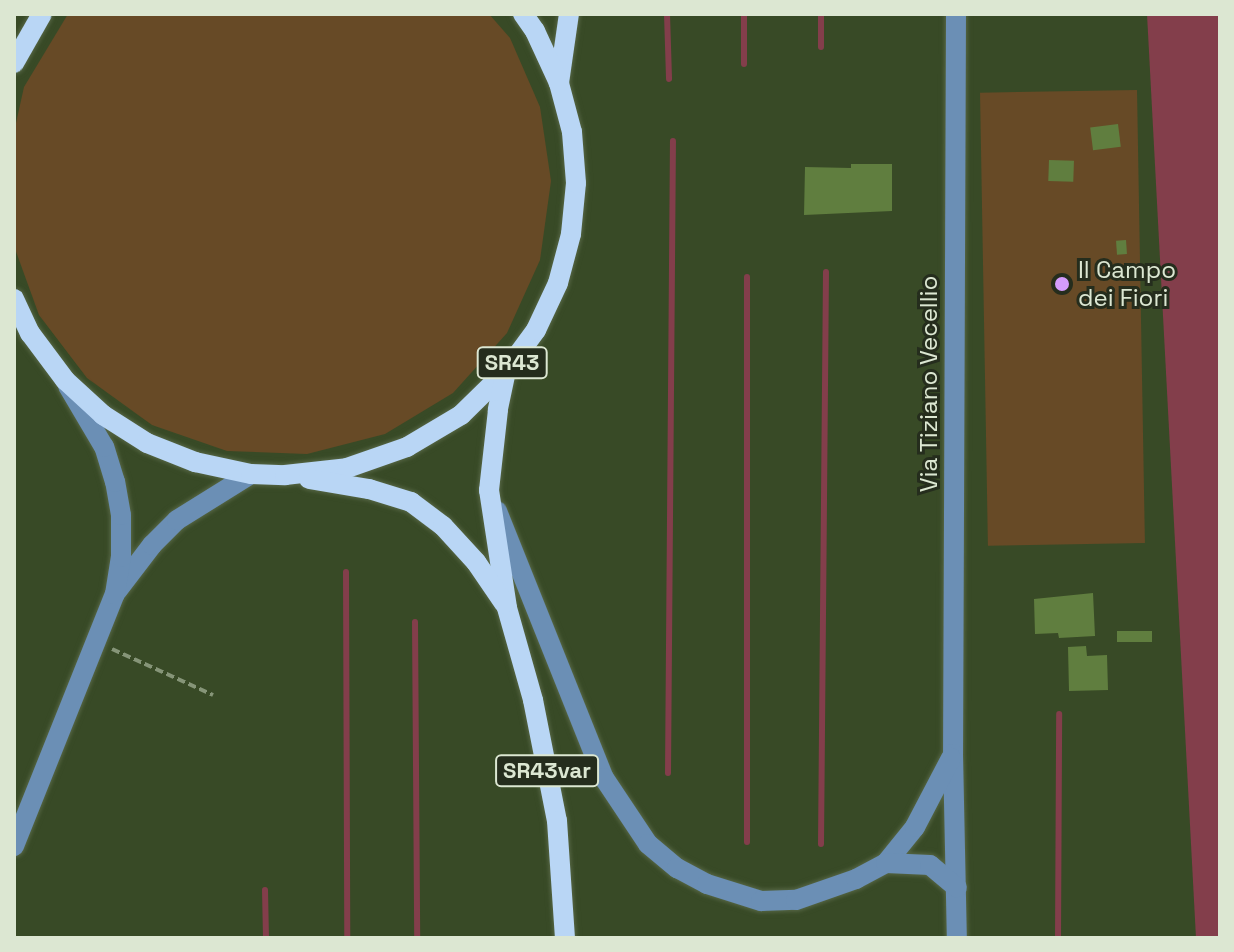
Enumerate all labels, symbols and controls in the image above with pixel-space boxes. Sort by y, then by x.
place label: Il Campo dei Fiori [1078,256,1176,312]
street label: Via Tiziano Vecellio [915,275,943,493]
marker: Il Campo dei Fiori [1053,275,1071,293]
road number: SR43 [476,345,548,381]
road number: SR43var [495,753,599,789]

